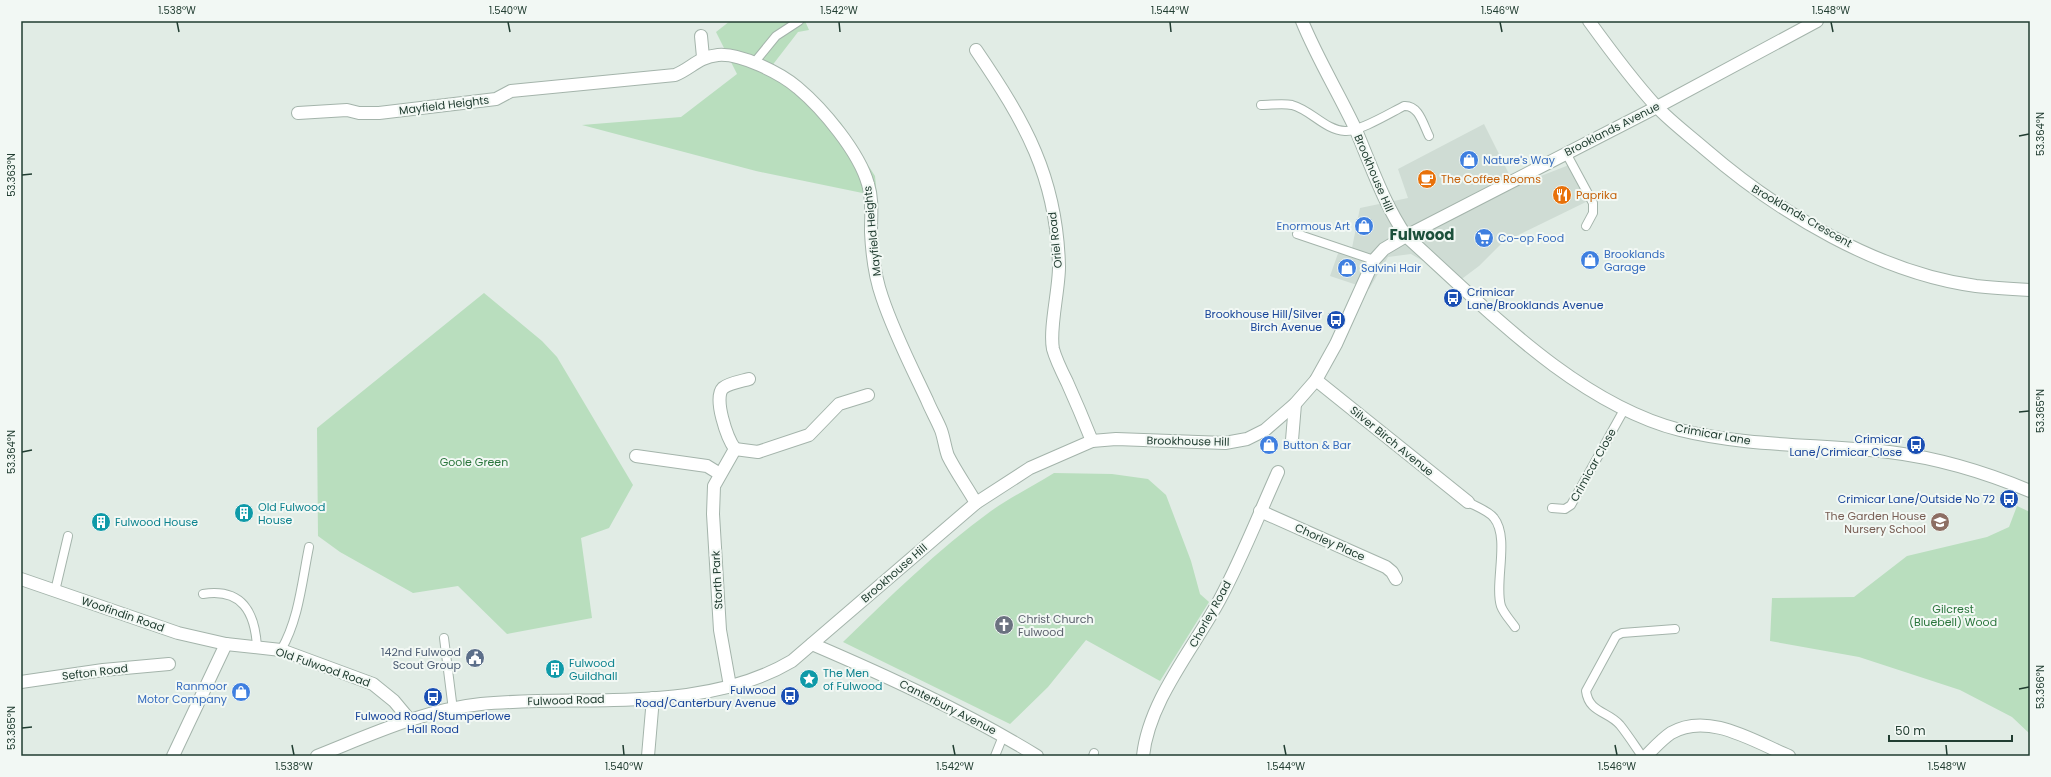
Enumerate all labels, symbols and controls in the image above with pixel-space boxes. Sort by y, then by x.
text: 1.538°W [158,3,196,18]
text: 1.540°W [489,3,527,18]
text: 1.542°W [820,3,858,18]
text: 1.544°W [1151,3,1189,18]
text: 1.546°W [1481,3,1519,18]
text: 1.548°W [1812,3,1850,18]
street label: Mayfield Heights [398,92,490,118]
street label: Brooklands Avenue [1561,98,1663,160]
text: 53.364°N [2033,112,2048,156]
street label: Brookhouse Hill [1350,132,1398,214]
shop icon: Nature's Way [1458,149,1480,171]
place label: Nature's Way [1483,152,1556,168]
text: 53.363°N [4,153,19,197]
cafe icon: The Coffee Rooms [1416,168,1438,190]
place label: The Coffee Rooms [1441,171,1541,187]
street label: Brooklands Crescent [1749,181,1855,251]
restaurant icon: Paprika [1551,184,1573,206]
street label: Mayfield Heights [859,185,885,277]
place label: Paprika [1576,187,1617,203]
street label: Oriel Road [1044,211,1066,269]
shop icon: Enormous Art [1353,215,1375,237]
place label: Enormous Art [1277,218,1350,234]
district label: Fulwood [1389,224,1455,245]
supermarket icon: Co-op Food [1473,227,1495,249]
place label: Co-op Food [1498,230,1564,246]
place label: Brooklands Garage [1604,246,1665,275]
shop icon: Brooklands Garage [1579,249,1601,271]
shop icon: Salvini Hair [1336,257,1358,279]
place label: Salvini Hair [1361,260,1421,276]
place label: Crimicar Lane/Brooklands Avenue [1467,284,1604,313]
bus stop icon: Crimicar Lane/Brooklands Avenue [1442,287,1464,309]
place label: Brookhouse Hill/Silver Birch Avenue [1205,306,1322,335]
bus stop icon: Brookhouse Hill/Silver Birch Avenue [1325,309,1347,331]
text: 53.365°N [2033,389,2048,433]
street label: Silver Birch Avenue [1347,402,1437,480]
street label: Crimicar Lane [1674,419,1752,449]
street label: Crimicar Close [1566,425,1620,504]
text: 53.364°N [4,430,19,474]
place label: Crimicar Lane/Crimicar Close [1789,431,1902,460]
street label: Brookhouse Hill [1146,432,1230,450]
shop icon: Button & Bar [1258,434,1280,456]
bus stop icon: Crimicar Lane/Crimicar Close [1905,434,1927,456]
place label: Button & Bar [1283,437,1351,453]
park label: Goole Green [440,454,508,470]
bus stop icon: Crimicar Lane/Outside No 72 [1998,488,2020,510]
place label: Crimicar Lane/Outside No 72 [1838,491,1995,507]
place label: Old Fulwood House [258,499,326,528]
building icon: Old Fulwood House [233,502,255,524]
place label: The Garden House Nursery School [1825,508,1926,537]
building icon: Fulwood House [90,511,112,533]
school or university icon: The Garden House Nursery School [1929,511,1951,533]
place label: Fulwood House [115,514,198,530]
street label: Chorley Place [1292,519,1368,565]
street label: Brookhouse Hill [857,540,931,606]
street label: Storth Park [707,550,727,610]
street label: Chorley Road [1185,578,1235,650]
street label: Woofindin Road [79,592,167,636]
park label: Gilcrest (Bluebell) Wood [1909,601,1997,630]
place label: Christ Church Fulwood [1018,611,1093,640]
church icon: Christ Church Fulwood [993,614,1015,636]
street label: Old Fulwood Road [274,643,372,691]
place label: 142nd Fulwood Scout Group [381,644,461,673]
public building icon: 142nd Fulwood Scout Group [464,647,486,669]
place label: Fulwood Guildhall [569,655,617,684]
building icon: Fulwood Guildhall [544,658,566,680]
street label: Sefton Road [61,660,129,684]
place label: The Men of Fulwood [823,665,882,694]
text: 53.366°N [2033,665,2048,709]
place icon: The Men of Fulwood [798,668,820,690]
street label: Canterbury Avenue [897,676,999,738]
place label: Ranmoor Motor Company [137,678,228,707]
shop icon: Ranmoor Motor Company [230,681,252,703]
place label: Fulwood Road/Canterbury Avenue [635,682,776,711]
bus stop icon: Fulwood Road/Canterbury Avenue [779,685,801,707]
bus stop icon: Fulwood Road/Stumperlowe Hall Road [422,686,444,708]
street label: Fulwood Road [527,691,605,709]
text: 53.365°N [4,706,19,750]
place label: Fulwood Road/Stumperlowe Hall Road [355,708,511,737]
scale bar [1889,717,2012,743]
text: 50 m [1895,722,1926,739]
text: 1.538°W [275,759,313,774]
text: 1.540°W [605,759,643,774]
text: 1.542°W [936,759,974,774]
text: 1.544°W [1267,759,1305,774]
text: 1.546°W [1598,759,1636,774]
text: 1.548°W [1928,759,1966,774]

